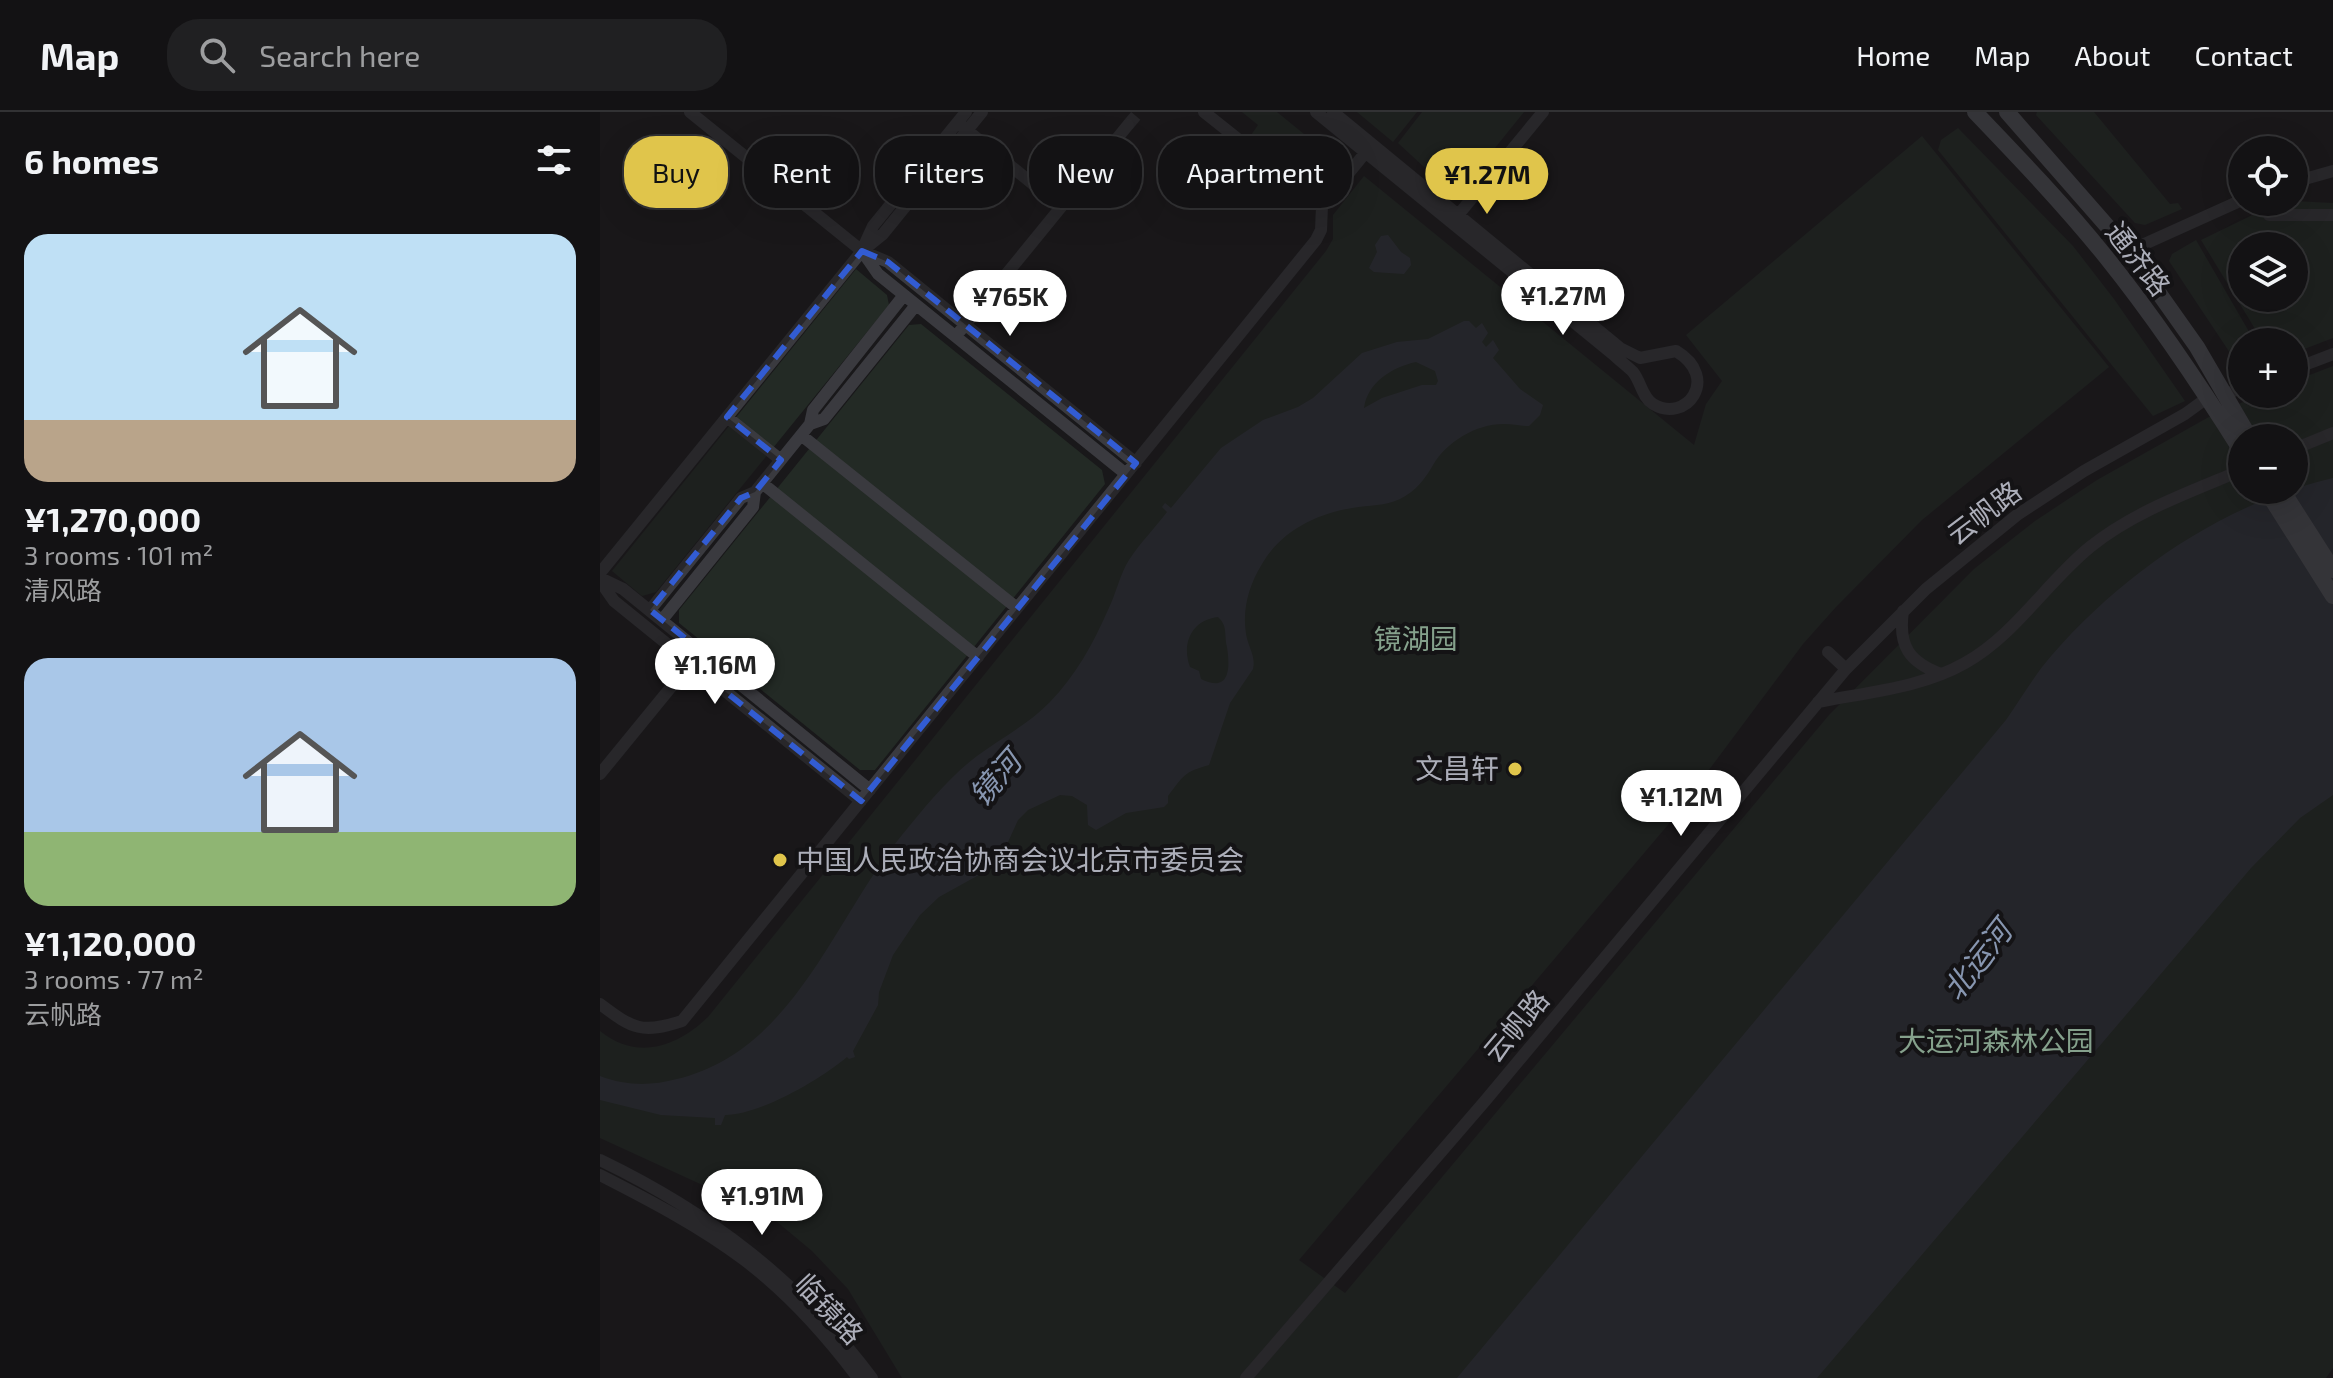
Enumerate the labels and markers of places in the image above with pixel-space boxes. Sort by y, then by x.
pin: ¥1.27M [1422,148,1552,216]
pin: ¥1.27M [1498,269,1628,337]
pin: ¥765K [954,270,1066,338]
pin: ¥1.16M [650,638,780,706]
place label: 文昌轩 [1415,751,1499,785]
marker: 文昌轩 [1506,760,1524,778]
pin: ¥1.12M [1616,770,1746,838]
place label: 中国人民政治协商会议北京市委员会 [796,842,1244,876]
marker: 中国人民政治协商会议北京市委员会 [771,851,789,869]
pin: ¥1.91M [697,1169,827,1237]

